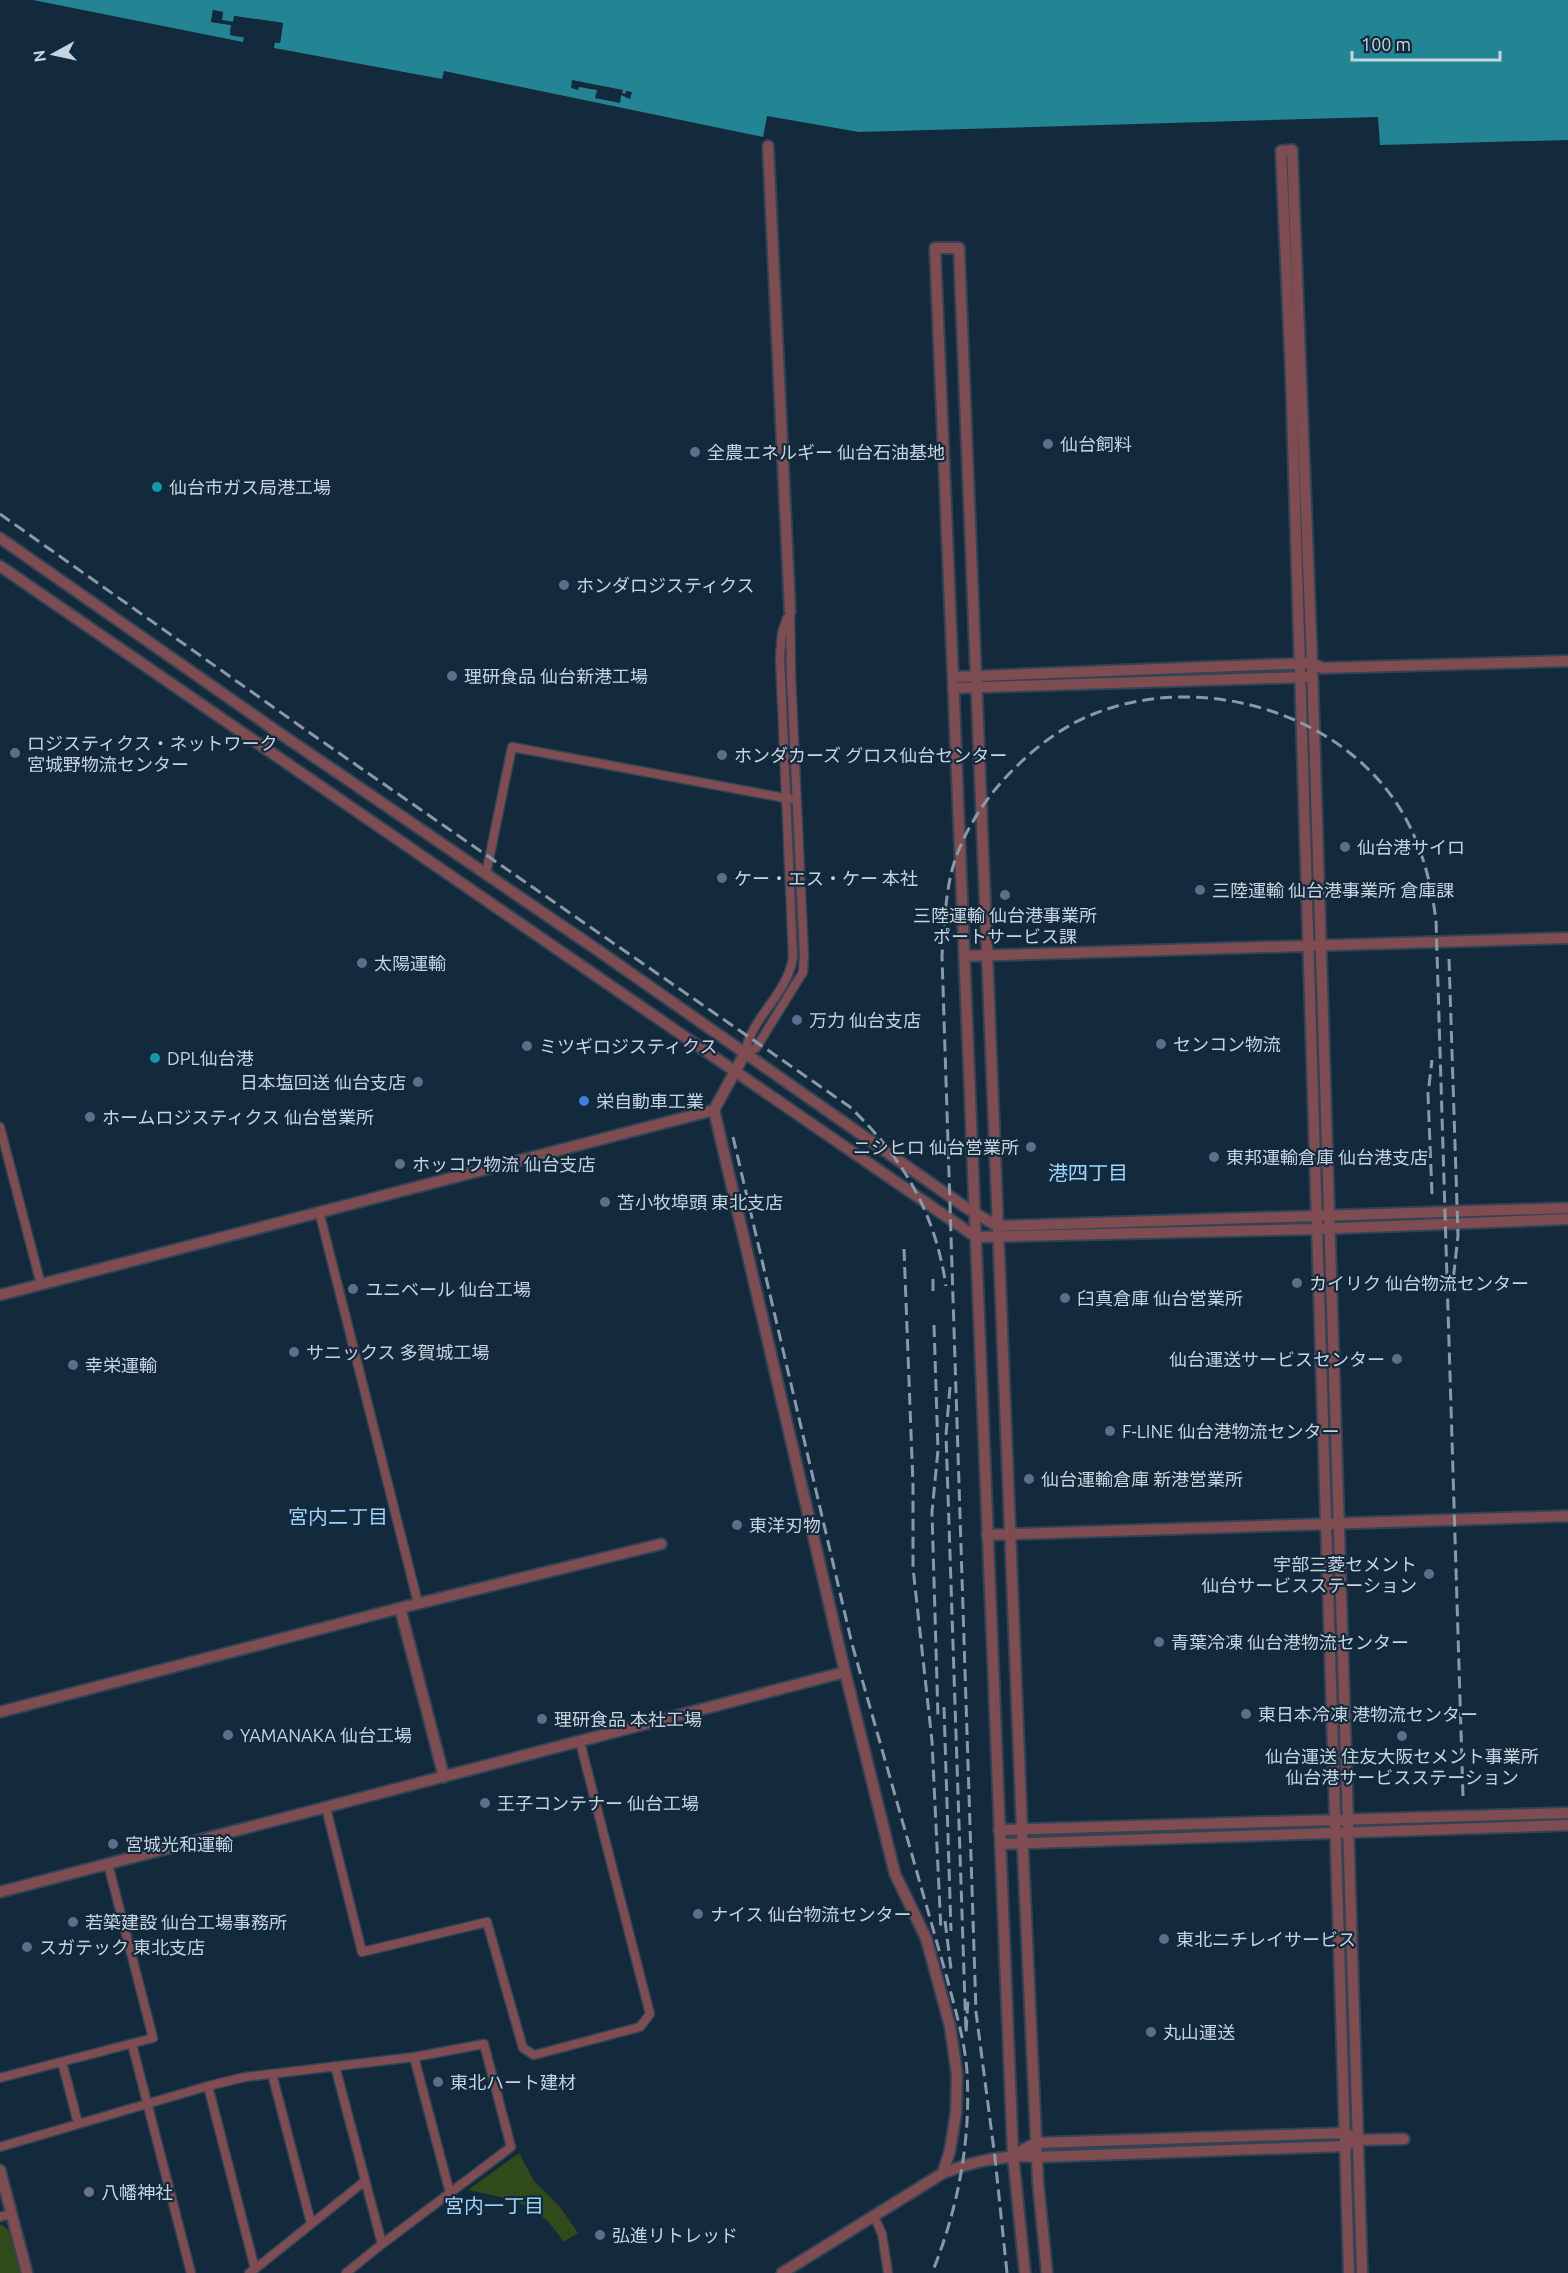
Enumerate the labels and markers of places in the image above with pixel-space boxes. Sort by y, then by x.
place label: 仙台飼料 [1060,434,1132,454]
marker: 仙台飼料 [1041,437,1055,451]
place label: 全農エネルギー 仙台石油基地 [707,442,945,462]
marker: 全農エネルギー 仙台石油基地 [688,445,702,459]
place label: 仙台市ガス局港工場 [169,477,331,497]
marker: 仙台市ガス局港工場 [150,480,164,494]
place label: ホンダロジスティクス [576,575,754,595]
marker: ホンダロジスティクス [557,578,571,592]
place label: 理研食品 仙台新港工場 [464,666,648,686]
marker: 理研食品 仙台新港工場 [445,669,459,683]
place label: ロジスティクス・ネットワーク 宮城野物流センター [27,733,277,774]
place label: ホンダカーズ グロス仙台センター [734,745,1007,765]
marker: ロジスティクス・ネットワーク 宮城野物流センター [8,746,22,760]
marker: ホンダカーズ グロス仙台センター [715,748,729,762]
place label: 仙台港サイロ [1357,837,1465,857]
marker: 仙台港サイロ [1338,840,1352,854]
place label: ケー・エス・ケー 本社 [734,868,918,888]
marker: ケー・エス・ケー 本社 [715,871,729,885]
place label: 三陸運輸 仙台港事業所 倉庫課 [1212,880,1454,900]
marker: 三陸運輸 仙台港事業所 倉庫課 [1193,883,1207,897]
marker: 三陸運輸 仙台港事業所 ポートサービス課 [998,888,1012,902]
place label: 三陸運輸 仙台港事業所 ポートサービス課 [913,905,1097,946]
place label: 太陽運輸 [374,953,446,973]
marker: 太陽運輸 [355,956,369,970]
place label: 万力 仙台支店 [809,1010,921,1030]
marker: 万力 仙台支店 [790,1013,804,1027]
place label: センコン物流 [1173,1034,1281,1054]
place label: ミツギロジスティクス [539,1036,717,1056]
marker: センコン物流 [1154,1037,1168,1051]
marker: ミツギロジスティクス [520,1039,534,1053]
place label: DPL仙台港 [167,1048,254,1068]
marker: DPL仙台港 [148,1051,162,1065]
place label: 日本塩回送 仙台支店 [240,1072,406,1092]
marker: 日本塩回送 仙台支店 [411,1075,425,1089]
place label: 栄自動車工業 [596,1091,704,1111]
marker: 栄自動車工業 [577,1094,591,1108]
place label: ホームロジスティクス 仙台営業所 [102,1107,374,1127]
marker: ホームロジスティクス 仙台営業所 [83,1110,97,1124]
place label: ニシヒロ 仙台営業所 [853,1137,1019,1157]
marker: ニシヒロ 仙台営業所 [1024,1140,1038,1154]
place label: 東邦運輸倉庫 仙台港支店 [1226,1147,1428,1167]
marker: 東邦運輸倉庫 仙台港支店 [1207,1150,1221,1164]
place label: ホッコウ物流 仙台支店 [412,1154,595,1174]
marker: ホッコウ物流 仙台支店 [393,1157,407,1171]
place label: 苫小牧埠頭 東北支店 [617,1192,783,1212]
marker: 苫小牧埠頭 東北支店 [598,1195,612,1209]
place label: カイリク 仙台物流センター [1309,1273,1529,1293]
marker: カイリク 仙台物流センター [1290,1276,1304,1290]
place label: ユニベール 仙台工場 [365,1279,531,1299]
marker: ユニベール 仙台工場 [346,1282,360,1296]
place label: 臼真倉庫 仙台営業所 [1077,1288,1243,1308]
marker: 臼真倉庫 仙台営業所 [1058,1291,1072,1305]
place label: サニックス 多賀城工場 [306,1342,490,1362]
marker: サニックス 多賀城工場 [287,1345,301,1359]
place label: 仙台運送サービスセンター [1169,1349,1385,1369]
marker: 仙台運送サービスセンター [1390,1352,1404,1366]
place label: 幸栄運輸 [85,1355,157,1375]
marker: 幸栄運輸 [66,1358,80,1372]
place label: F-LINE 仙台港物流センター [1122,1421,1340,1441]
marker: F-LINE 仙台港物流センター [1103,1424,1117,1438]
place label: 仙台運輸倉庫 新港営業所 [1041,1469,1243,1489]
marker: 仙台運輸倉庫 新港営業所 [1022,1472,1036,1486]
place label: 東洋刃物 [749,1515,821,1535]
marker: 東洋刃物 [730,1518,744,1532]
place label: 宇部三菱セメント 仙台サービスステーション [1201,1554,1417,1595]
marker: 宇部三菱セメント 仙台サービスステーション [1422,1567,1436,1581]
place label: 青葉冷凍 仙台港物流センター [1171,1632,1409,1652]
marker: 青葉冷凍 仙台港物流センター [1152,1635,1166,1649]
place label: 東日本冷凍 港物流センター [1258,1704,1478,1724]
marker: 東日本冷凍 港物流センター [1239,1707,1253,1721]
place label: 理研食品 本社工場 [554,1709,702,1729]
marker: 理研食品 本社工場 [535,1712,549,1726]
place label: YAMANAKA 仙台工場 [240,1725,412,1745]
marker: YAMANAKA 仙台工場 [221,1728,235,1742]
marker: 仙台運送 住友大阪セメント事業所 仙台港サービスステーション [1395,1729,1409,1743]
place label: 仙台運送 住友大阪セメント事業所 仙台港サービスステーション [1265,1746,1539,1787]
place label: 王子コンテナー 仙台工場 [497,1793,699,1813]
marker: 王子コンテナー 仙台工場 [478,1796,492,1810]
place label: 宮城光和運輸 [125,1834,233,1854]
marker: 宮城光和運輸 [106,1837,120,1851]
place label: ナイス 仙台物流センター [710,1904,912,1924]
marker: ナイス 仙台物流センター [691,1907,705,1921]
place label: 若築建設 仙台工場事務所 [85,1912,287,1932]
marker: 若築建設 仙台工場事務所 [66,1915,80,1929]
place label: 東北ニチレイサービス [1176,1929,1356,1949]
marker: 東北ニチレイサービス [1157,1932,1171,1946]
place label: スガテック 東北支店 [39,1937,205,1957]
marker: スガテック 東北支店 [20,1940,34,1954]
place label: 丸山運送 [1163,2022,1235,2042]
marker: 丸山運送 [1144,2025,1158,2039]
place label: 東北ハート建材 [450,2072,576,2092]
marker: 東北ハート建材 [431,2075,445,2089]
place label: 八幡神社 [101,2182,173,2202]
marker: 八幡神社 [82,2185,96,2199]
place label: 弘進リトレッド [612,2225,738,2245]
marker: 弘進リトレッド [593,2228,607,2242]

